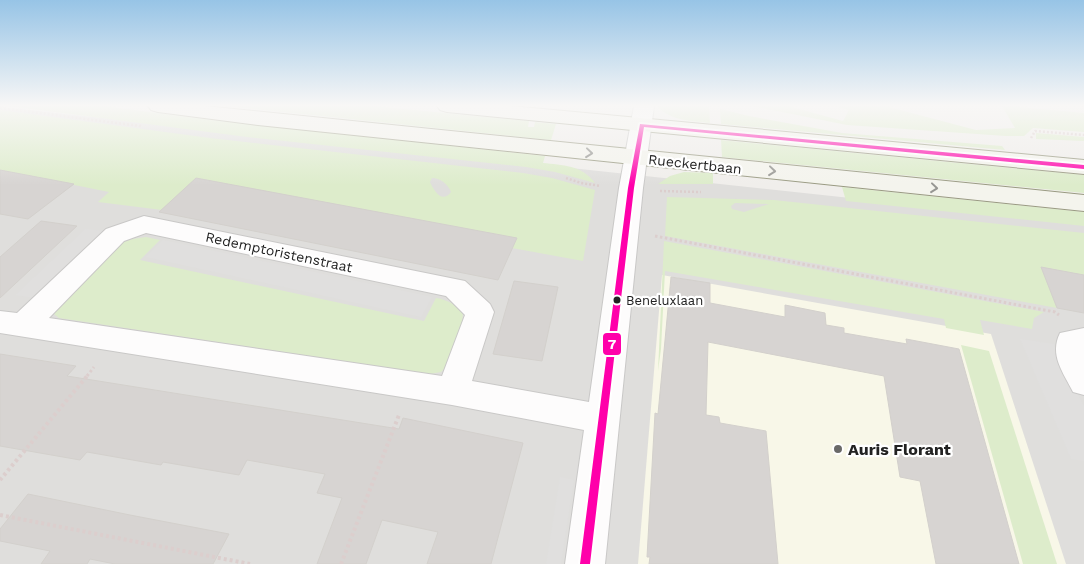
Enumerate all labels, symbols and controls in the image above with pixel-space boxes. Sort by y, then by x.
one-way arrow [585,147,593,158]
street label: Rueckertbaan [647,151,743,177]
one-way arrow [769,166,777,177]
one-way arrow [930,182,938,193]
street label: Redemptoristenstraat [204,229,354,275]
place label: Beneluxlaan [626,293,703,308]
marker: Beneluxlaan [612,295,622,305]
line badge: 7 [602,332,622,356]
text: 7 [608,336,617,352]
place label: Auris Florant [848,440,951,459]
marker: Auris Florant [832,443,844,455]

